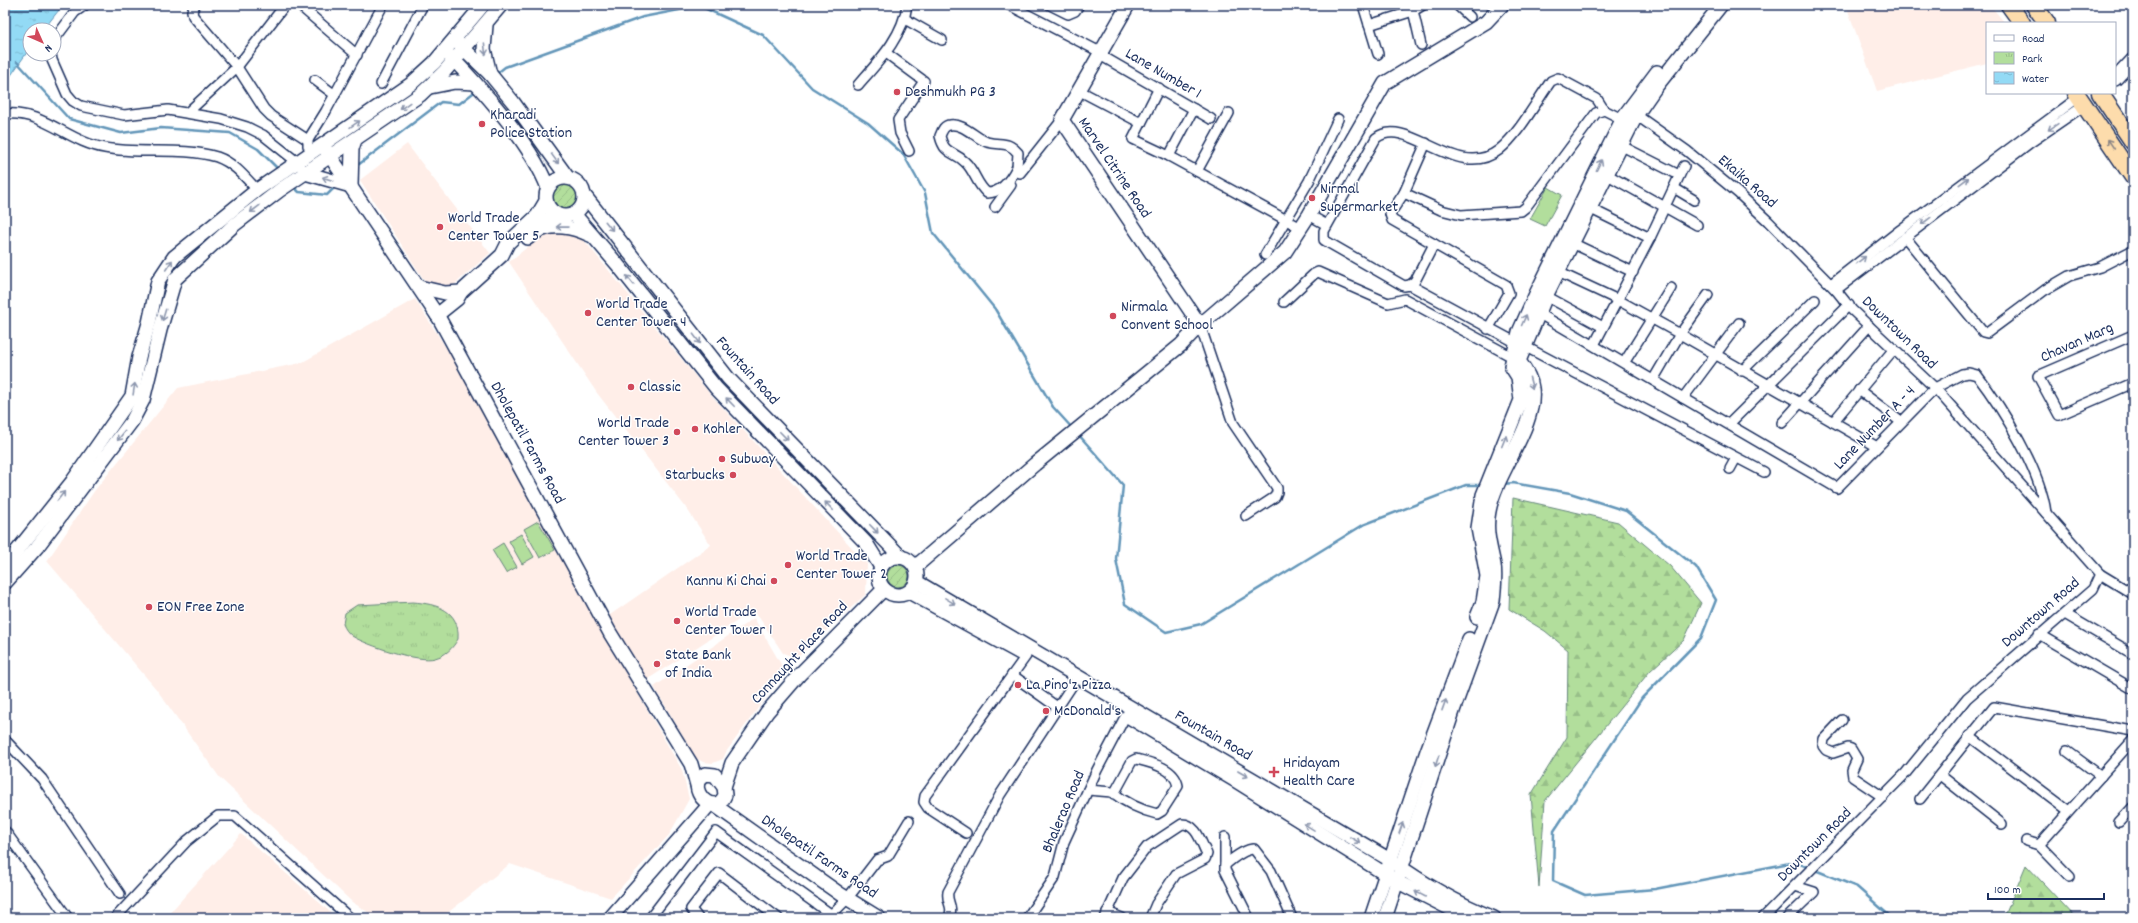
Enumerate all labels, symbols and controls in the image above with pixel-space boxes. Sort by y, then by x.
north arrow [22,22,62,62]
legend [1986,22,2116,94]
text: Road [2022,31,2044,48]
text: N [40,40,55,56]
one-way arrow [481,42,488,55]
street label: Lane Number 1 [1120,43,1206,105]
text: Park [2022,51,2043,68]
text: Water [2022,71,2049,88]
place label: Deshmukh PG 3 [905,81,996,104]
marker: Deshmukh PG 3 [892,87,902,97]
one-way arrow [400,102,411,110]
place label: Kharadi Police Station [490,104,572,145]
street label: Marvel Citrine Road [1072,113,1156,223]
marker: Kharadi Police Station [477,119,487,129]
one-way arrow [349,120,360,128]
one-way arrow [2047,123,2058,131]
one-way arrow [2107,139,2115,150]
street label: Ekaika Road [1712,150,1782,214]
one-way arrow [551,153,559,164]
one-way arrow [1596,160,1604,172]
one-way arrow [323,174,335,182]
one-way arrow [1959,177,1970,185]
place label: Nirmal Supermarket [1320,178,1398,219]
marker: Nirmal Supermarket [1307,193,1317,203]
one-way arrow [249,204,260,213]
place label: World Trade Center Tower 5 [448,207,539,248]
one-way arrow [1920,217,1931,225]
one-way arrow [604,220,613,231]
marker: World Trade Center Tower 5 [435,222,445,232]
one-way arrow [556,223,569,231]
one-way arrow [1856,256,1867,264]
one-way arrow [165,260,173,271]
one-way arrow [625,274,634,285]
street label: Downtown Road [1856,291,1942,375]
place label: World Trade Center Tower 4 [596,293,687,334]
place label: Nirmala Convent School [1121,296,1213,337]
one-way arrow [160,308,167,321]
marker: World Trade Center Tower 4 [583,308,593,318]
marker: Nirmala Convent School [1108,311,1118,321]
one-way arrow [1521,314,1528,326]
street label: Chavan Marg [2037,317,2117,369]
street label: Fountain Road [710,331,784,411]
one-way arrow [692,334,701,345]
place label: Classic [639,376,681,399]
one-way arrow [1527,377,1535,390]
street label: Dholepatil Farms Road [484,378,570,508]
street label: Lane Number A - 4 [1829,381,1921,475]
marker: Classic [626,382,636,392]
one-way arrow [130,383,138,396]
one-way arrow [725,397,735,407]
place label: World Trade Center Tower 3 [578,412,669,453]
place label: Kohler [703,418,742,441]
marker: Kohler [690,424,700,434]
marker: World Trade Center Tower 3 [672,427,682,437]
one-way arrow [117,430,125,441]
one-way arrow [779,431,788,441]
one-way arrow [1501,436,1508,448]
place label: Subway [730,448,776,471]
marker: Subway [717,454,727,464]
place label: Starbucks [665,464,725,487]
marker: Starbucks [728,470,738,480]
one-way arrow [57,490,65,501]
one-way arrow [825,501,834,511]
one-way arrow [869,524,879,534]
place label: World Trade Center Tower 2 [796,545,887,586]
marker: World Trade Center Tower 2 [783,560,793,570]
place label: Kannu Ki Chai [686,570,766,593]
street label: Downtown Road [1997,572,2085,654]
marker: Kannu Ki Chai [769,576,779,586]
place label: EON Free Zone [157,596,244,619]
street label: Connaught Place Road [746,596,854,710]
one-way arrow [944,598,956,606]
place label: World Trade Center Tower 1 [685,601,772,642]
marker: EON Free Zone [144,602,154,612]
marker: World Trade Center Tower 1 [672,616,682,626]
place label: State Bank of India [665,644,731,685]
marker: State Bank of India [652,659,662,669]
place label: La Pino'z Pizza [1026,674,1112,697]
marker: La Pino'z Pizza [1013,680,1023,690]
place label: McDonald's [1054,700,1122,723]
one-way arrow [1441,700,1449,712]
street label: Fountain Road [1170,705,1256,767]
marker: McDonald's [1041,706,1051,716]
place label: Hridayam Health Care [1283,752,1355,793]
one-way arrow [1433,755,1440,768]
marker: Hridayam Health Care [1268,766,1280,778]
street label: Bhalerao Road [1036,767,1092,857]
one-way arrow [1237,770,1249,778]
street label: Downtown Road [1772,802,1858,888]
street label: Dholepatil Farms Road [756,809,882,905]
one-way arrow [1303,822,1315,830]
one-way arrow [1397,822,1405,834]
one-way arrow [1349,836,1361,844]
scale bar [1988,875,2104,901]
text: 100 m [1994,882,2021,899]
one-way arrow [1414,890,1426,897]

